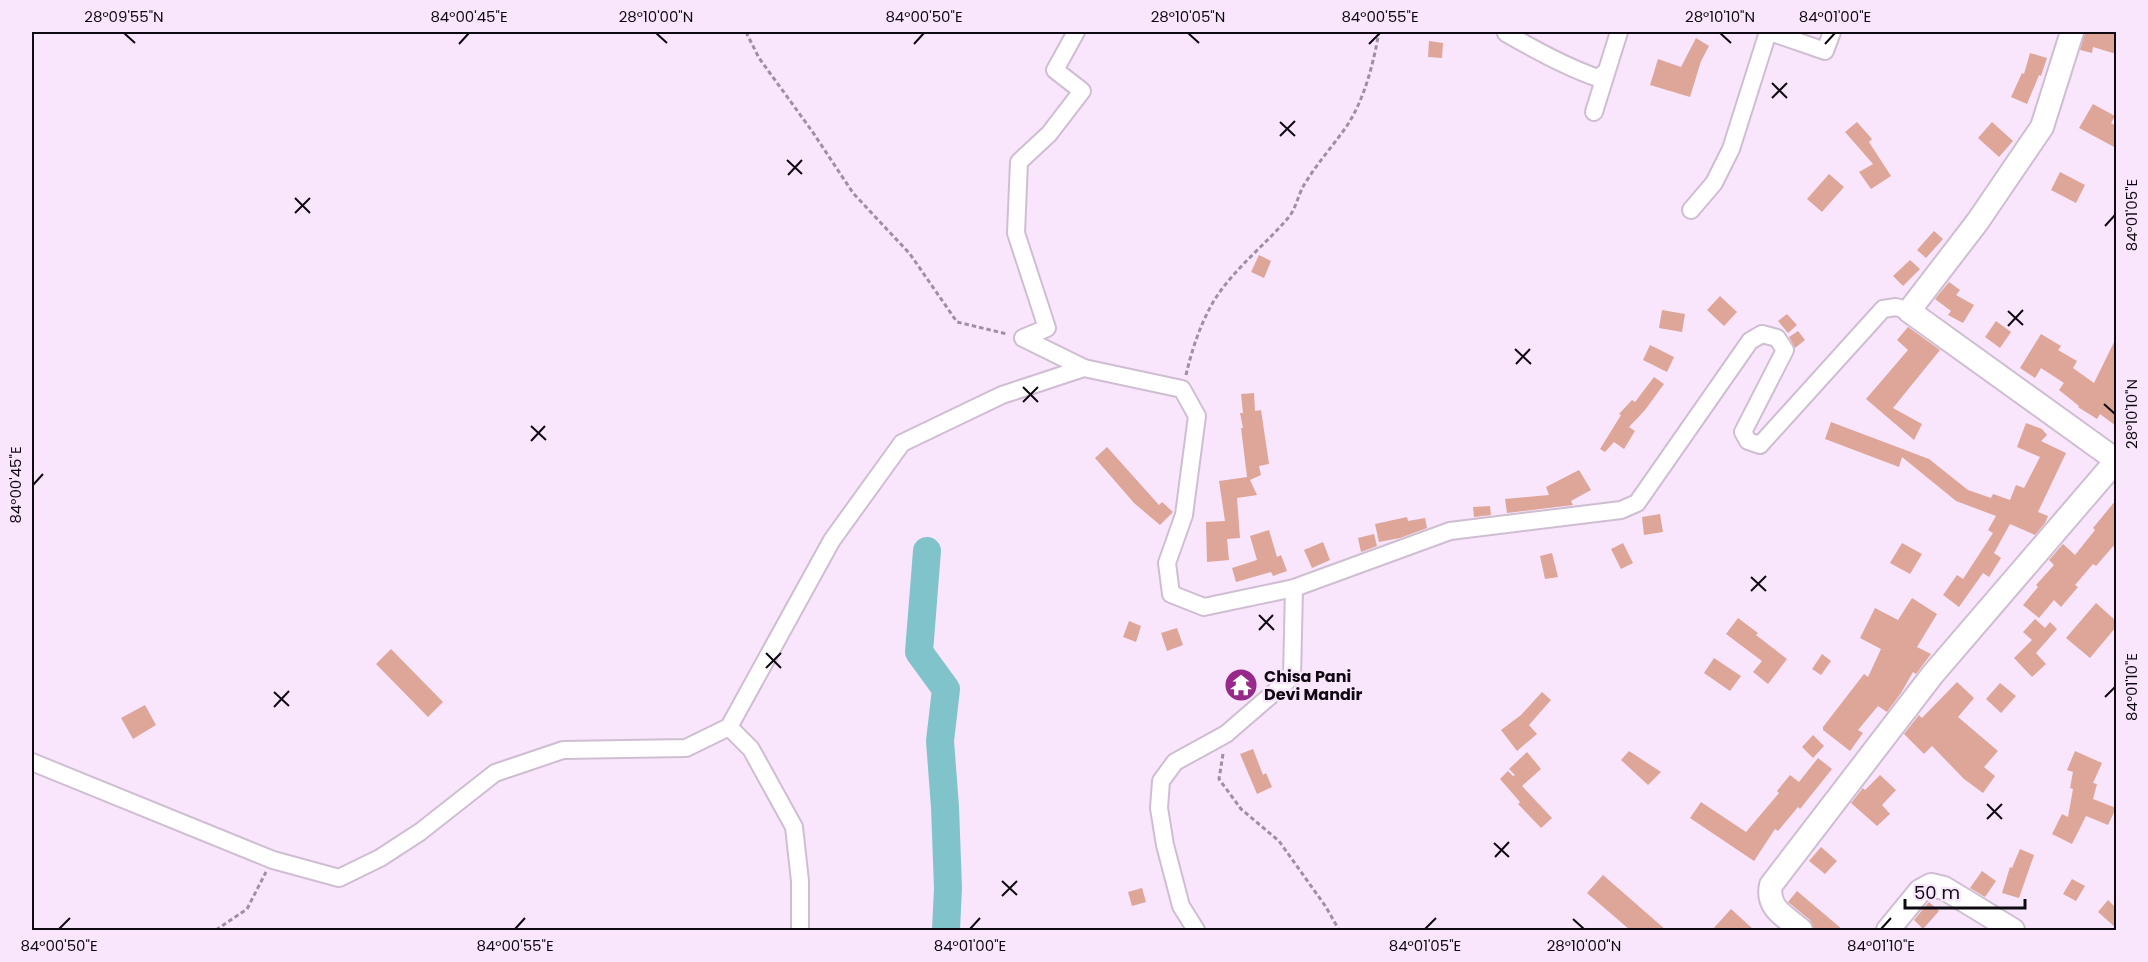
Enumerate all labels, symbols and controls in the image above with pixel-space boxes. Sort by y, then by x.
text: 28°09'55"N [84,6,164,27]
text: 84°00'45"E [430,6,508,27]
text: 28°10'00"N [619,6,693,27]
text: 84°00'50"E [885,6,963,27]
text: 28°10'05"N [1151,6,1225,27]
text: 84°00'55"E [1341,6,1419,27]
text: 28°10'10"N [1685,6,1755,27]
text: 84°01'00"E [1799,6,1871,27]
text: 84°01'05"E [2121,179,2142,251]
text: 28°10'10"N [2121,379,2142,449]
text: 84°00'45"E [5,446,26,524]
text: 84°01'10"E [2121,653,2142,721]
place label: Chisa Pani Devi Mandir [1264,665,1363,706]
temple icon: Chisa Pani Devi Mandir [1223,667,1259,703]
scale bar [1905,872,2025,910]
text: 50 m [1914,880,1960,905]
text: 84°00'50"E [20,935,98,956]
text: 84°00'55"E [476,935,554,956]
text: 84°01'00"E [934,935,1006,956]
text: 84°01'05"E [1389,935,1461,956]
text: 28°10'00"N [1547,935,1621,956]
text: 84°01'10"E [1847,935,1915,956]

